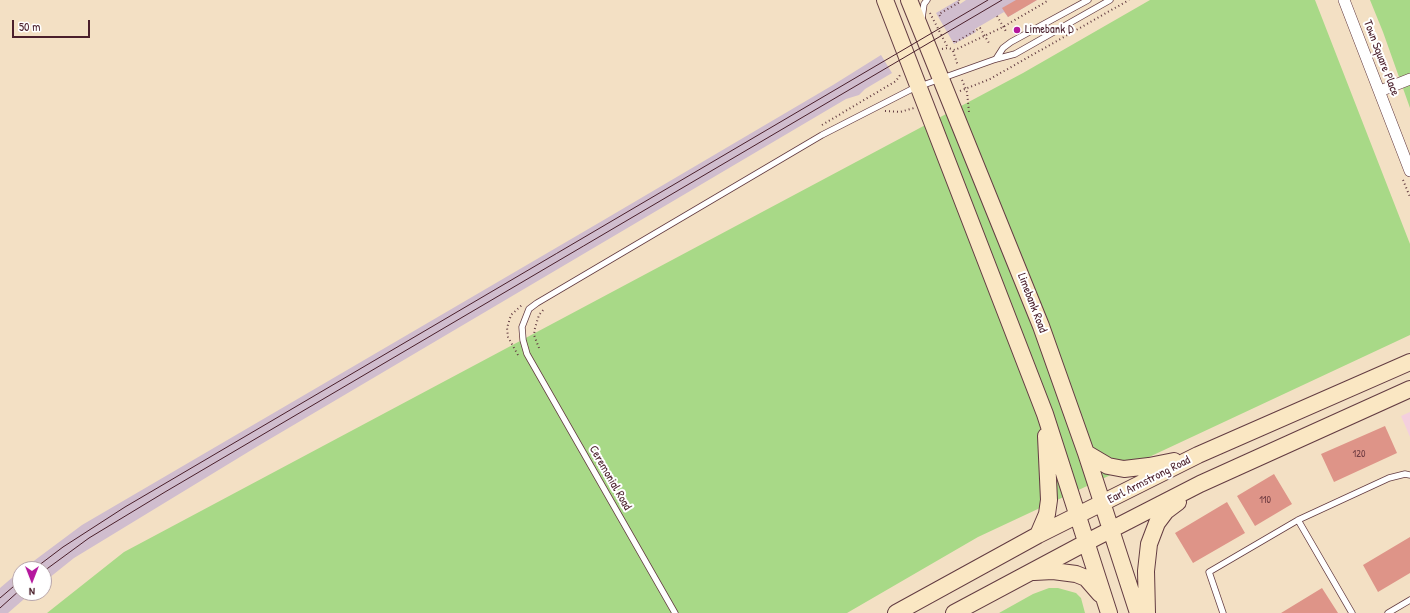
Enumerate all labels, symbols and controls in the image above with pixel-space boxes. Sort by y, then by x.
scale bar [14,12,92,38]
text: 50 m [19,18,40,35]
street label: Town Square Place [1360,18,1402,98]
place label: Limebank D [1025,23,1074,37]
marker: Limebank D [1012,25,1022,35]
street label: Limebank Road [1014,271,1050,335]
street label: Ceremonial Road [586,443,634,513]
house number: 120 [1353,448,1365,460]
street label: Earl Armstrong Road [1105,453,1193,507]
house number: 110 [1259,494,1271,506]
north arrow [12,561,52,601]
text: N [29,585,35,599]

